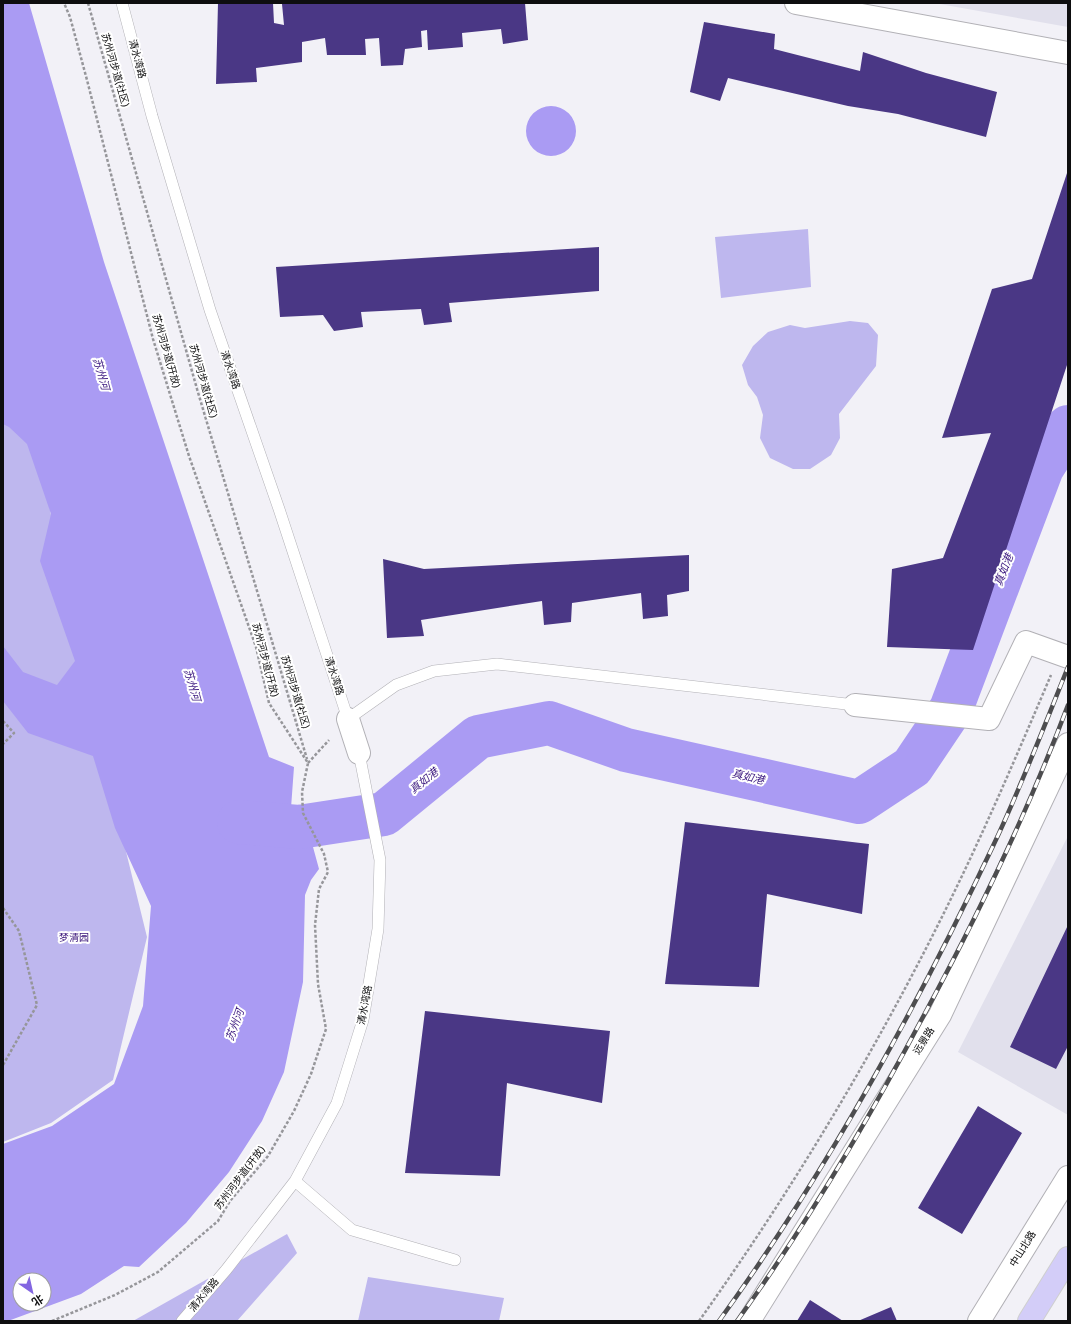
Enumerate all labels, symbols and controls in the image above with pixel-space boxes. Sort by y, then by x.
street label: 苏州河步道(社区) [99,32,131,108]
street label: 清水湾路 [126,38,148,80]
street label: 苏州河步道(开放) [150,313,182,389]
street label: 苏州河步道(社区) [187,343,219,419]
street label: 清水湾路 [218,349,242,391]
water label: 苏州河 [90,356,112,394]
water label: 真如港 [992,550,1017,588]
street label: 苏州河步道(开放) [249,622,281,698]
street label: 苏州河步道(社区) [278,654,312,730]
street label: 清水湾路 [322,655,346,697]
water label: 苏州河 [181,667,203,705]
water label: 真如港 [407,764,442,796]
water label: 真如港 [730,767,767,787]
park label: 梦清园 [59,932,89,944]
street label: 清水湾路 [355,984,375,1026]
water label: 苏州河 [223,1005,247,1043]
street label: 远景路 [911,1025,937,1057]
street label: 苏州河步道(开放) [212,1144,268,1212]
street label: 中山北路 [1007,1229,1039,1269]
north arrow [12,1272,52,1312]
street label: 清水湾路 [187,1276,221,1314]
text: 北 [29,1291,46,1308]

